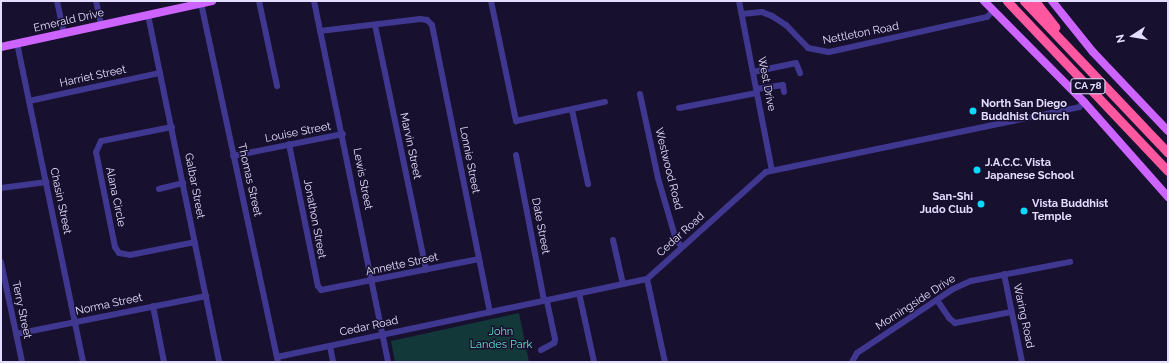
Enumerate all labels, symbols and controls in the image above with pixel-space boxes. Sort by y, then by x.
street label: Emerald Drive [32,6,106,36]
north arrow [1113,16,1153,56]
street label: Nettleton Road [822,20,900,48]
text: N [1114,33,1128,44]
street label: West Drive [754,56,778,112]
street label: Harriet Street [59,64,127,90]
road number: CA 78 [1070,78,1106,94]
place label: North San Diego Buddhist Church [981,98,1069,124]
marker: North San Diego Buddhist Church [968,106,978,116]
street label: Marvin Street [397,112,423,180]
street label: Louise Street [264,120,332,146]
street label: Lonnie Street [456,125,482,195]
street label: Westwood Road [651,127,685,211]
street label: Thomas Street [234,142,264,218]
street label: Lewis Street [350,147,374,211]
street label: Galbar Street [181,152,207,220]
place label: J.A.C.C. Vista Japanese School [985,157,1074,183]
marker: J.A.C.C. Vista Japanese School [972,165,982,175]
street label: Alana Circle [102,166,128,228]
street label: Chasin Street [47,167,73,235]
street label: Jonathon Street [300,178,328,260]
place label: San-Shi Judo Club [920,191,973,217]
street label: Date Street [528,197,552,255]
place label: Vista Buddhist Temple [1032,198,1108,224]
marker: San-Shi Judo Club [976,199,986,209]
marker: Vista Buddhist Temple [1019,206,1029,216]
street label: Cedar Road [654,210,708,260]
street label: Annette Street [365,251,439,279]
street label: Morningside Drive [874,272,958,334]
street label: Terry Street [8,280,34,340]
street label: Waring Road [1010,283,1036,349]
street label: Norma Street [74,291,144,319]
street label: Cedar Road [338,314,400,340]
park label: John Landes Park [470,326,532,352]

